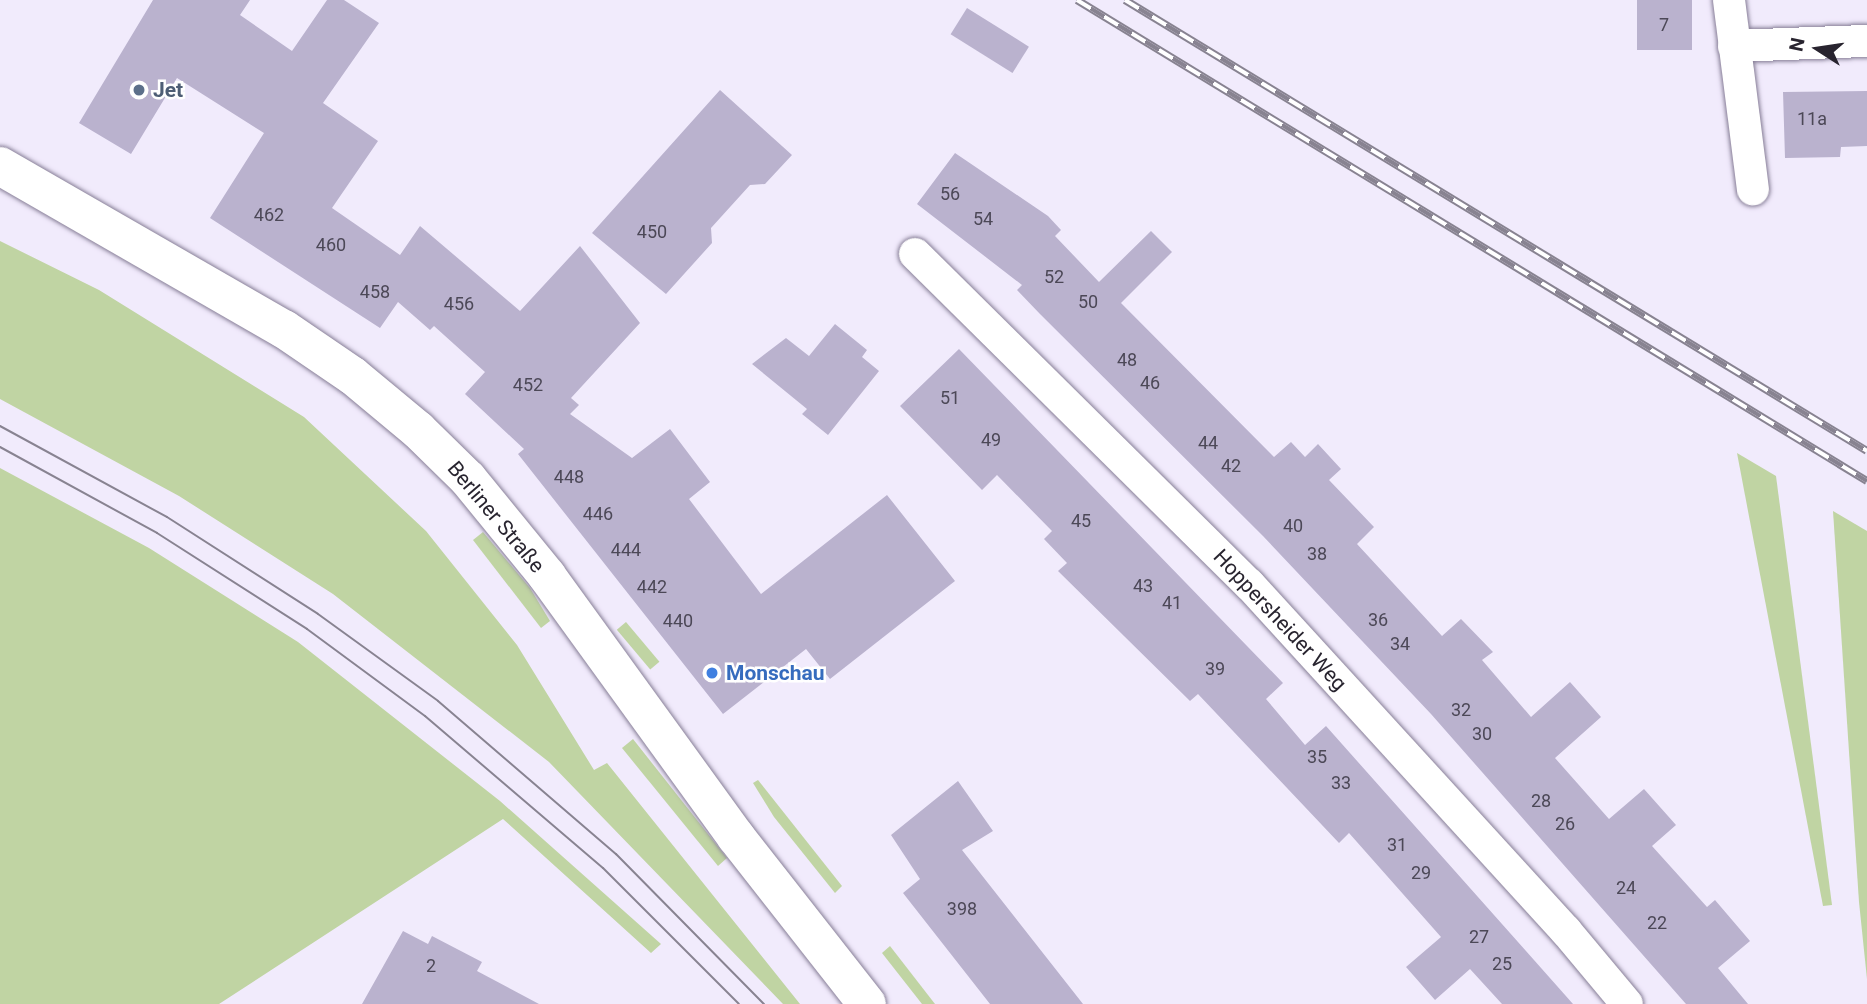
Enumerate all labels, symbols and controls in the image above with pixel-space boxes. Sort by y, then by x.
house number: 7 [1659,14,1669,36]
north arrow [1783,14,1853,84]
text: N [1784,36,1810,53]
place label: Jet [153,77,183,103]
marker: Jet [131,82,147,98]
house number: 11a [1797,108,1827,130]
house number: 56 [940,183,960,205]
house number: 462 [254,204,284,226]
house number: 54 [973,208,993,230]
house number: 450 [637,221,667,243]
house number: 460 [316,234,346,256]
house number: 52 [1044,266,1064,288]
house number: 458 [360,281,390,303]
house number: 50 [1078,291,1098,313]
house number: 456 [444,293,474,315]
house number: 48 [1117,349,1137,371]
house number: 46 [1140,372,1160,394]
house number: 452 [513,374,543,396]
house number: 51 [940,387,960,409]
house number: 49 [981,429,1001,451]
house number: 44 [1198,432,1218,454]
house number: 42 [1221,455,1241,477]
street label: Berliner Straße [442,456,550,578]
house number: 448 [554,466,584,488]
house number: 446 [583,503,613,525]
house number: 45 [1071,510,1091,532]
house number: 40 [1283,515,1303,537]
house number: 444 [611,539,641,561]
house number: 38 [1307,543,1327,565]
street label: Hoppersheider Weg [1208,544,1352,696]
house number: 43 [1133,575,1153,597]
house number: 442 [637,576,667,598]
house number: 41 [1162,592,1182,614]
house number: 36 [1368,609,1388,631]
house number: 440 [663,610,693,632]
house number: 34 [1390,633,1410,655]
house number: 39 [1205,658,1225,680]
place label: Monschau [726,660,824,686]
marker: Monschau [704,665,720,681]
house number: 32 [1451,699,1471,721]
house number: 30 [1472,723,1492,745]
house number: 35 [1307,746,1327,768]
house number: 33 [1331,772,1351,794]
house number: 28 [1531,790,1551,812]
house number: 26 [1555,813,1575,835]
house number: 31 [1387,834,1407,856]
house number: 29 [1411,862,1431,884]
house number: 24 [1616,877,1636,899]
house number: 398 [947,898,977,920]
house number: 22 [1647,912,1667,934]
house number: 27 [1469,926,1489,948]
house number: 25 [1492,953,1512,975]
house number: 2 [426,955,436,977]

